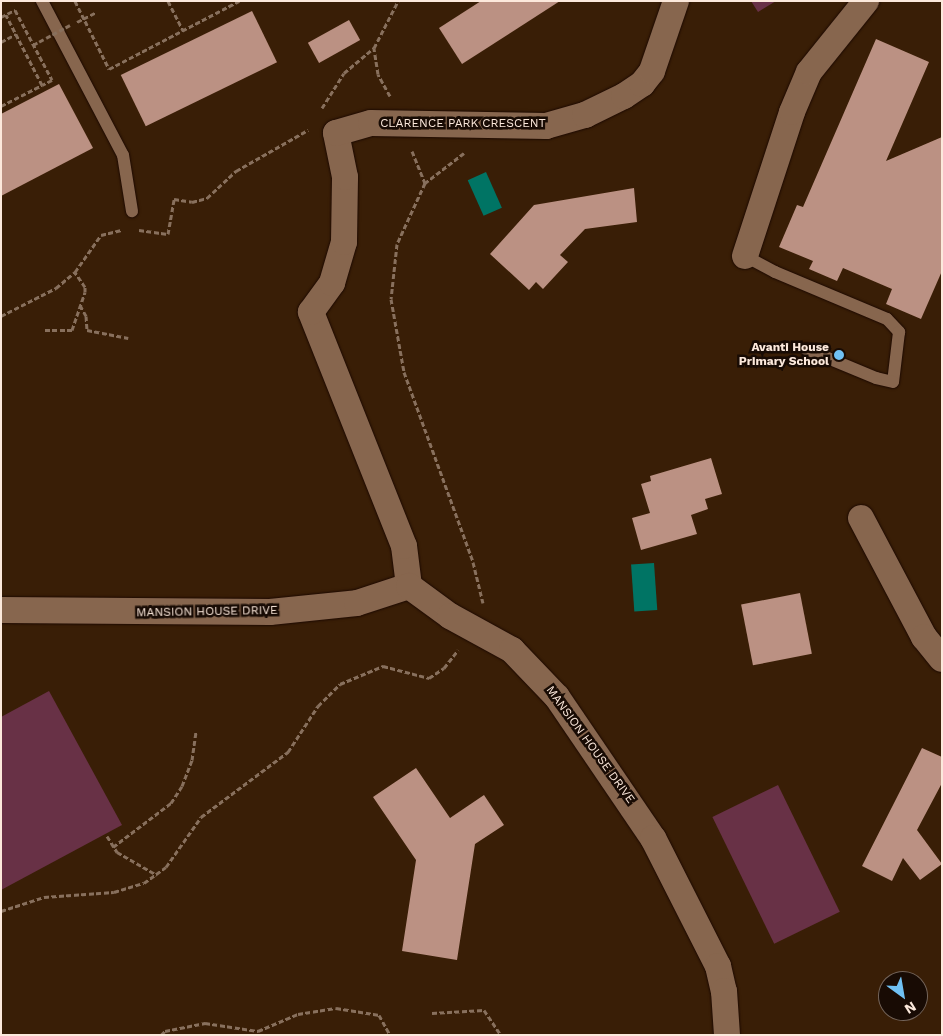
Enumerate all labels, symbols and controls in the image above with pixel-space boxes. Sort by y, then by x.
street label: CLARENCE PARK CRESCENT [380,117,546,131]
place label: Avanti House Primary School [738,341,829,369]
marker: Avanti House Primary School [833,349,845,361]
street label: MANSION HOUSE DRIVE [136,604,278,620]
street label: MANSION HOUSE DRIVE [543,684,637,806]
north arrow [878,971,928,1021]
text: N [902,998,919,1017]

